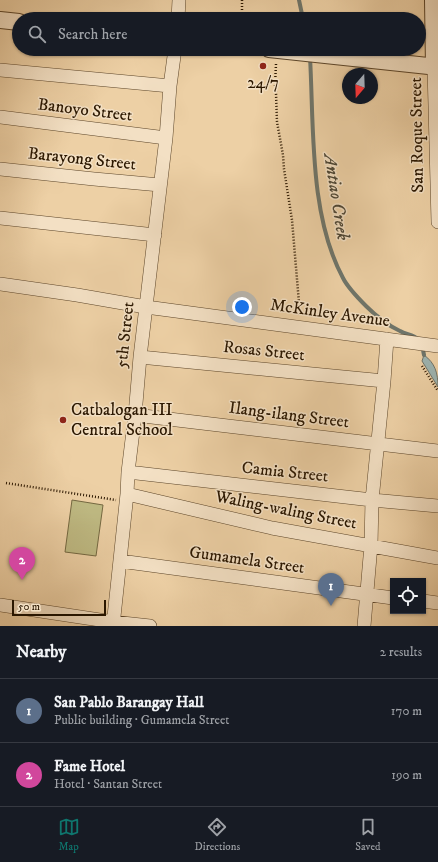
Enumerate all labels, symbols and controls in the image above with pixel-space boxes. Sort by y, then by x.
search box [12,12,426,56]
icon: search [26,23,48,45]
text: Search here [58,25,127,44]
marker: 24/7 [258,61,268,71]
north arrow [342,68,378,104]
place label: 24/7 [247,72,279,94]
street label: San Roque Street [405,76,429,193]
street label: Banoyo Street [36,93,134,127]
street label: Barayong Street [27,142,138,176]
water label: Antiao Creek [318,150,354,242]
street label: McKinley Avenue [269,294,391,332]
your location [232,297,252,317]
street label: 5th Street [111,300,139,369]
street label: Rosas Street [222,336,306,366]
street label: Ilang-ilang Street [228,397,351,433]
place label: Catbalogan III Central School [71,399,173,441]
marker: Catbalogan III Central School [58,415,68,425]
street label: Camia Street [241,457,330,488]
street label: Waling-waling Street [212,485,359,535]
street label: Gumamela Street [188,541,307,579]
pin: 2 [9,547,35,580]
pin: 1 [318,573,344,606]
map controls [390,578,426,614]
button: locate [390,578,426,614]
scale bar [12,598,106,617]
text: 50 m [18,600,40,614]
text: Nearby [16,641,66,663]
text: 2 results [380,644,422,660]
text: San Pablo Barangay Hall [54,693,204,712]
text: 1 [27,703,31,719]
text: 170 m [391,703,422,719]
text: Public building · Gumamela Street [54,712,230,728]
text: Fame Hotel [54,757,125,776]
text: 2 [26,767,32,783]
text: 190 m [391,767,422,783]
text: Hotel · Santan Street [54,776,162,792]
tab: Map [58,816,80,854]
tab: Directions [195,816,240,854]
tab: Saved [355,816,380,854]

